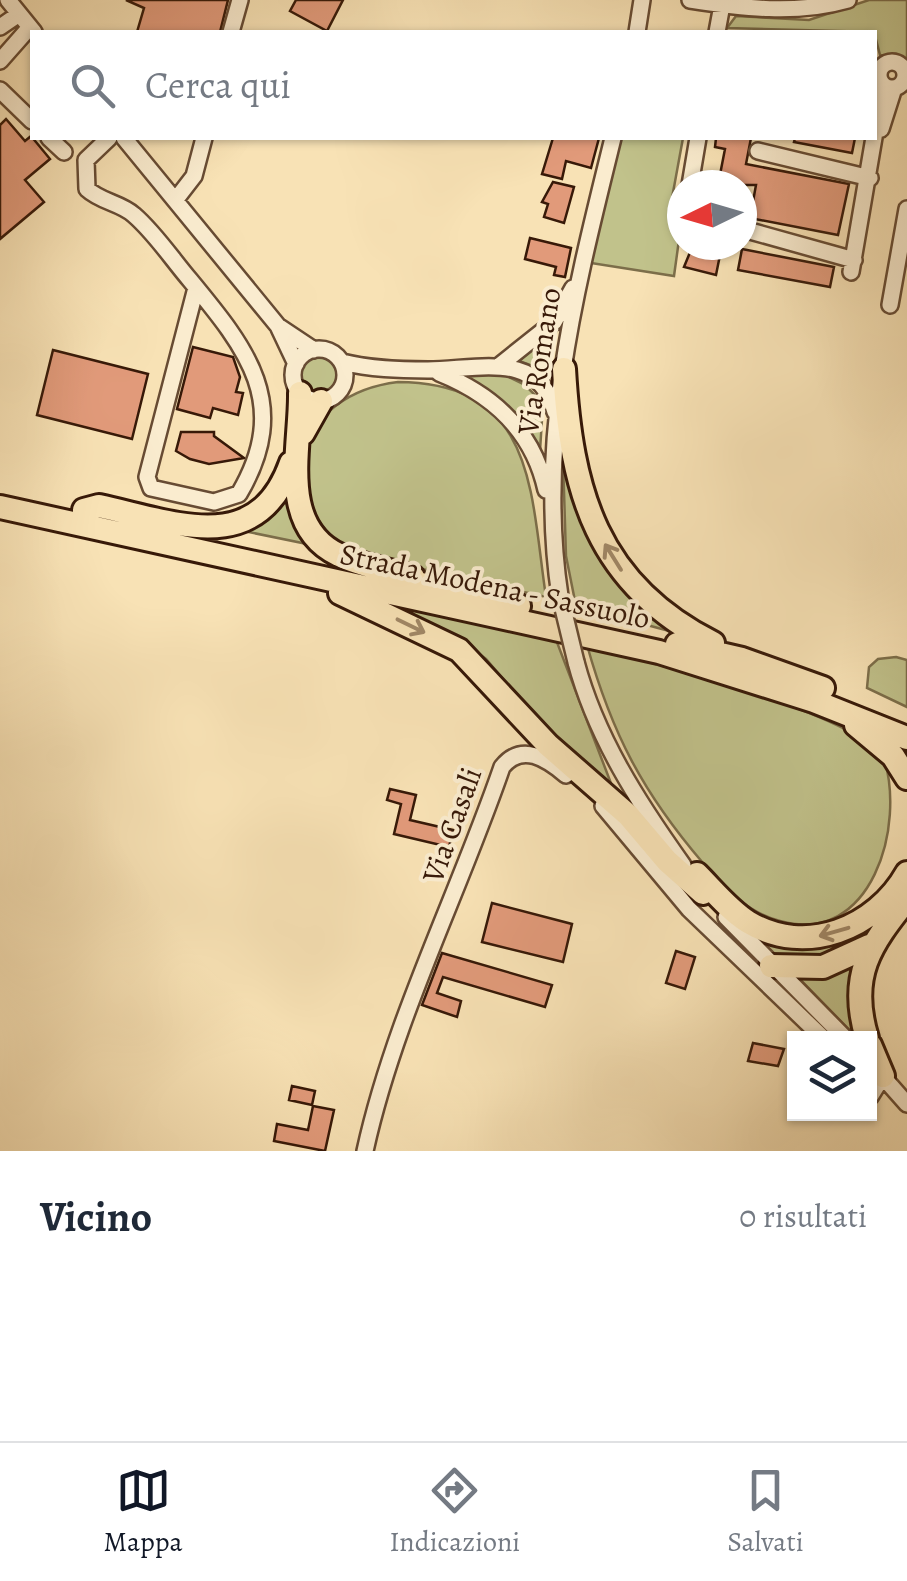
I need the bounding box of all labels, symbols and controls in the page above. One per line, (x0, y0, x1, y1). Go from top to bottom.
search box (30, 30, 877, 140)
icon: search (65, 58, 120, 113)
text: Cerca qui (145, 59, 291, 111)
north arrow (667, 170, 757, 260)
street label: Via Romano (508, 285, 570, 438)
street label: Strada Modena - Sassuolo (336, 534, 654, 638)
one-way arrow (602, 544, 623, 572)
one-way arrow (396, 617, 425, 636)
street label: Via Casali (412, 762, 491, 889)
one-way arrow (818, 923, 850, 942)
map controls (787, 1031, 877, 1121)
button: layers (787, 1031, 877, 1121)
text: Vicino (40, 1188, 152, 1245)
text: 0 risultati (739, 1194, 867, 1238)
tab: Mappa (103, 1463, 183, 1561)
tab: Indicazioni (390, 1463, 520, 1561)
tab: Salvati (727, 1463, 804, 1561)

